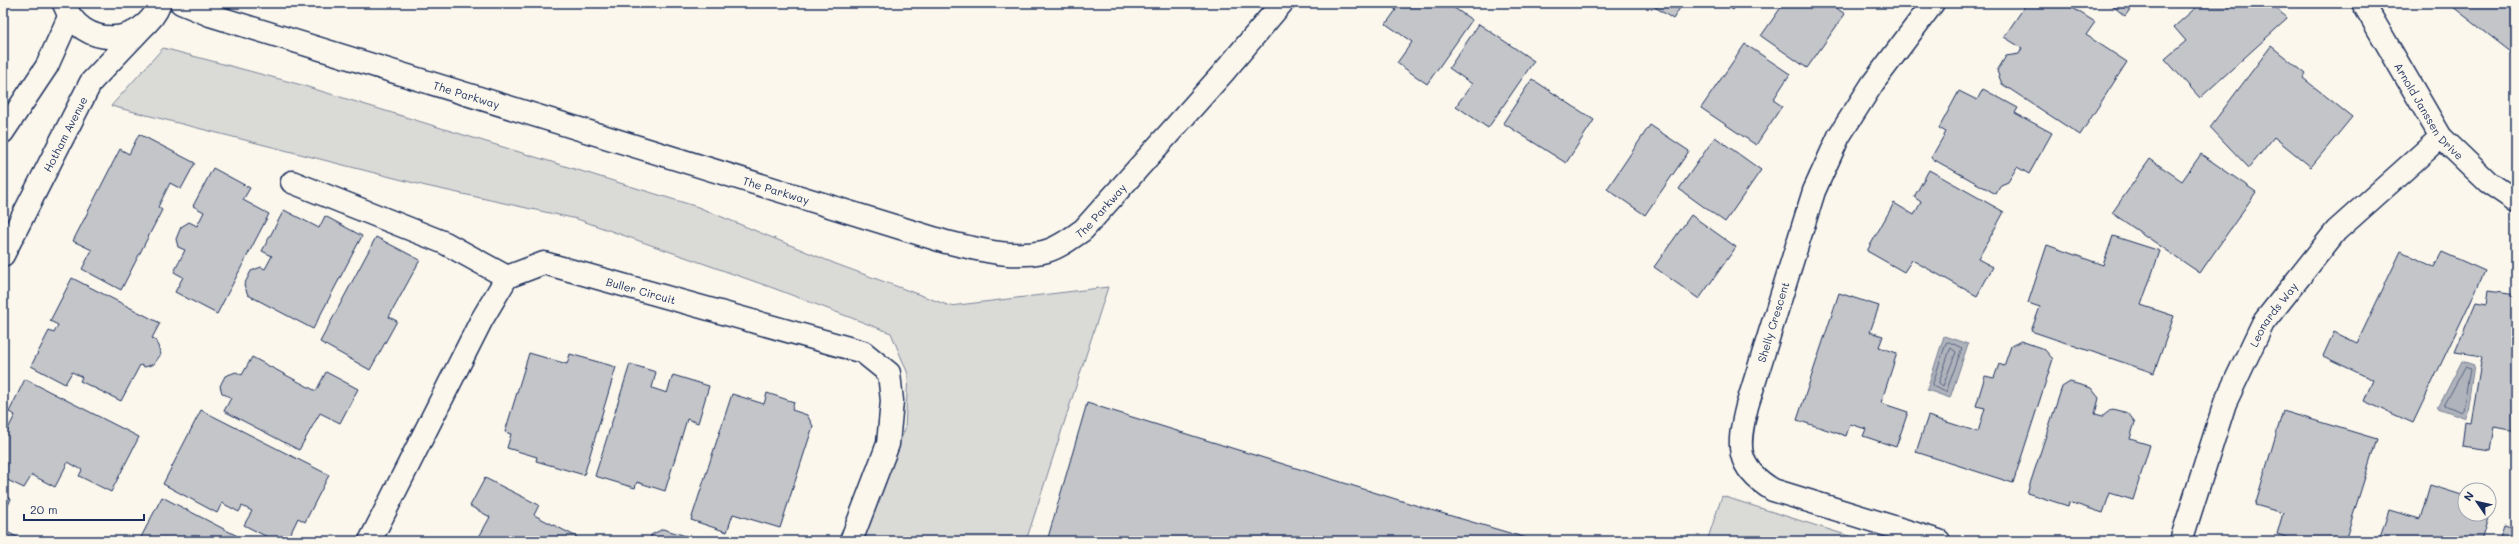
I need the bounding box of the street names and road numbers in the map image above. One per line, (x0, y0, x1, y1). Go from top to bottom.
street label: Arnold Janssen Drive (2392, 60, 2467, 163)
street label: The Parkway (432, 77, 502, 112)
street label: Hotham Avenue (39, 93, 90, 174)
street label: The Parkway (741, 172, 812, 207)
street label: The Parkway (1072, 180, 1129, 241)
street label: Buller Circuit (605, 273, 678, 307)
street label: Leonards Way (2245, 279, 2300, 349)
street label: Shelly Crescent (1754, 280, 1792, 364)

